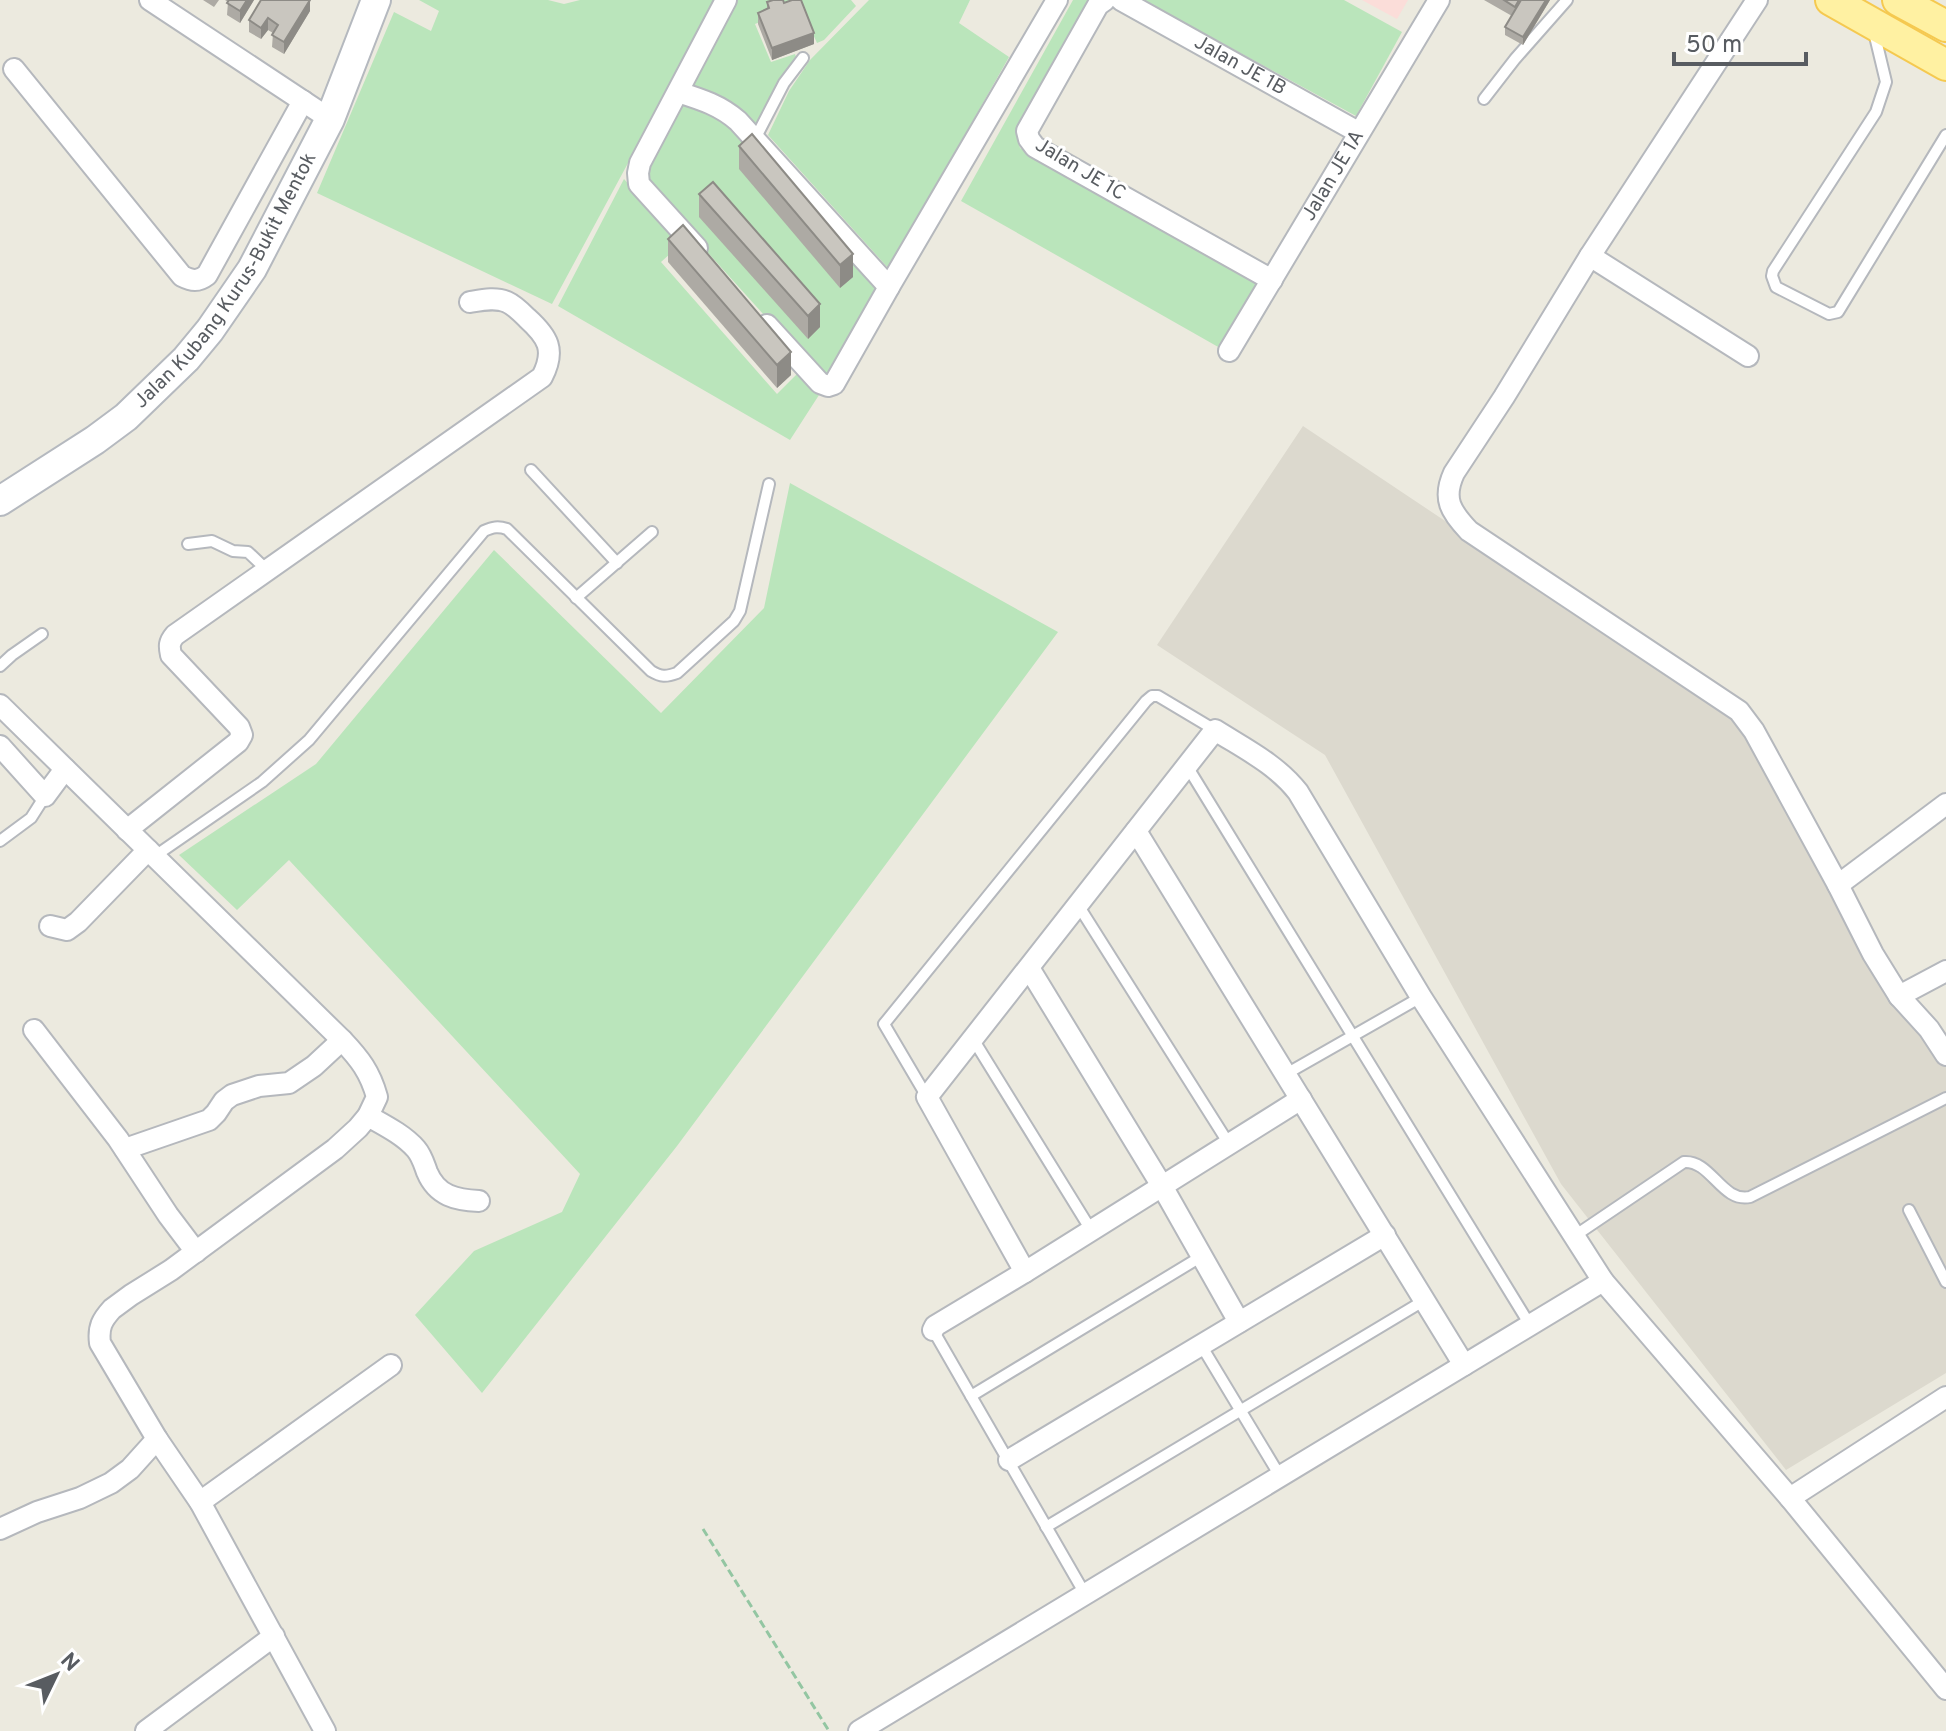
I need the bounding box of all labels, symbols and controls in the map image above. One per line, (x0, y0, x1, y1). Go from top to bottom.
scale bar (1674, 16, 1806, 66)
street label: Jalan JE 1B (1189, 30, 1291, 102)
text: 50 m (1686, 31, 1742, 61)
street label: Jalan JE 1A (1297, 126, 1371, 226)
street label: Jalan JE 1C (1030, 133, 1130, 207)
street label: Jalan Kubang Kurus-Bukit Mentok (129, 148, 323, 415)
north arrow (16, 1635, 96, 1715)
text: N (54, 1648, 84, 1678)

